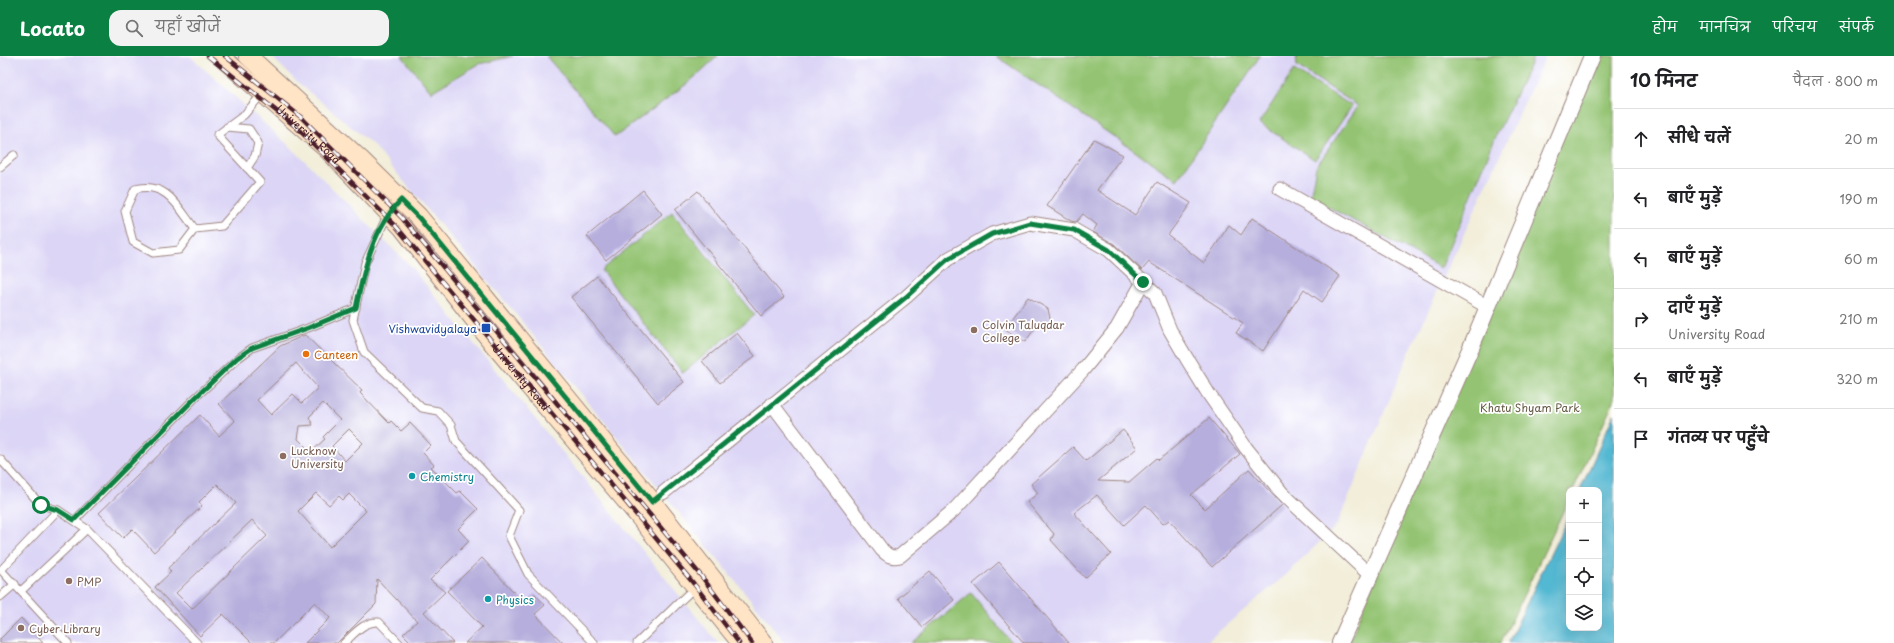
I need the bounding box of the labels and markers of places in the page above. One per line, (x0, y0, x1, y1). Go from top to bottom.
place label: Colvin Taluqdar College (982, 316, 1064, 346)
place label: Vishwavidyalaya (389, 320, 477, 337)
marker: Vishwavidyalaya (480, 322, 492, 334)
marker: Colvin Taluqdar College (969, 325, 979, 335)
place label: Canteen (314, 346, 358, 363)
marker: Canteen (301, 349, 311, 359)
place label: Lucknow University (291, 442, 344, 472)
marker: Lucknow University (278, 451, 288, 461)
place label: Chemistry (420, 468, 474, 485)
marker: Chemistry (407, 471, 417, 481)
place label: PMP (77, 573, 101, 590)
marker: PMP (64, 576, 74, 586)
place label: Physics (496, 591, 534, 608)
marker: Physics (483, 594, 493, 604)
place label: Cyber Library (29, 620, 101, 637)
marker: Cyber Library (16, 623, 26, 633)

